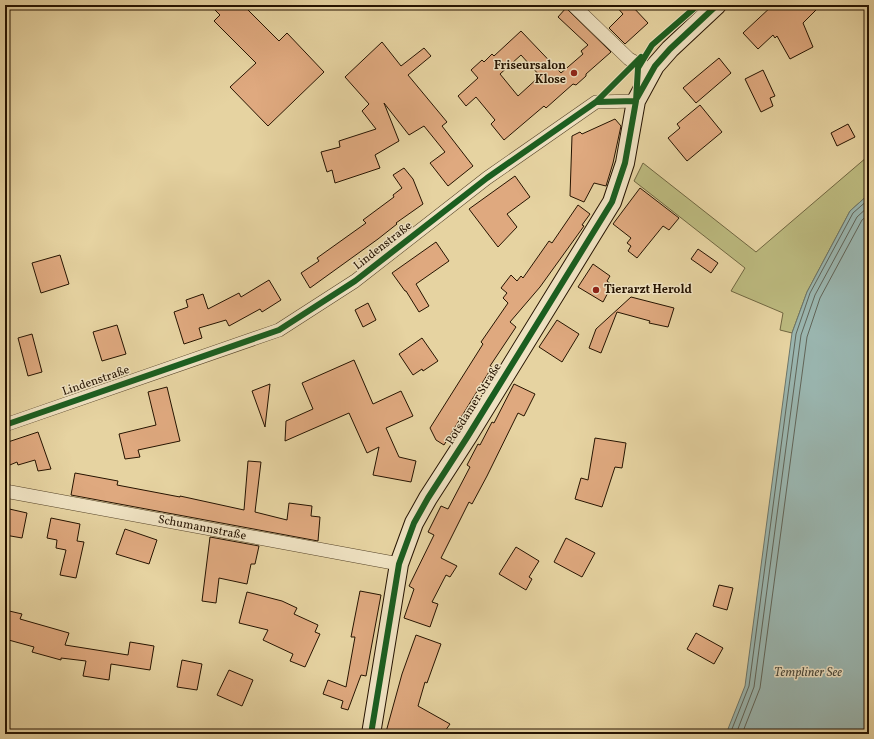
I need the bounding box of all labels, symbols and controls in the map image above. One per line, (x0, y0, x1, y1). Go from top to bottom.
place label: Friseursalon Klose (494, 58, 566, 88)
marker: Friseursalon Klose (569, 68, 579, 78)
street label: Lindenstraße (350, 218, 416, 274)
place label: Tierarzt Herold (604, 282, 692, 298)
marker: Tierarzt Herold (591, 285, 601, 295)
street label: Potsdamer Straße (442, 360, 506, 448)
street label: Lindenstraße (60, 362, 132, 400)
street label: Schumannstraße (156, 512, 248, 544)
water label: Templiner See (774, 664, 842, 682)

